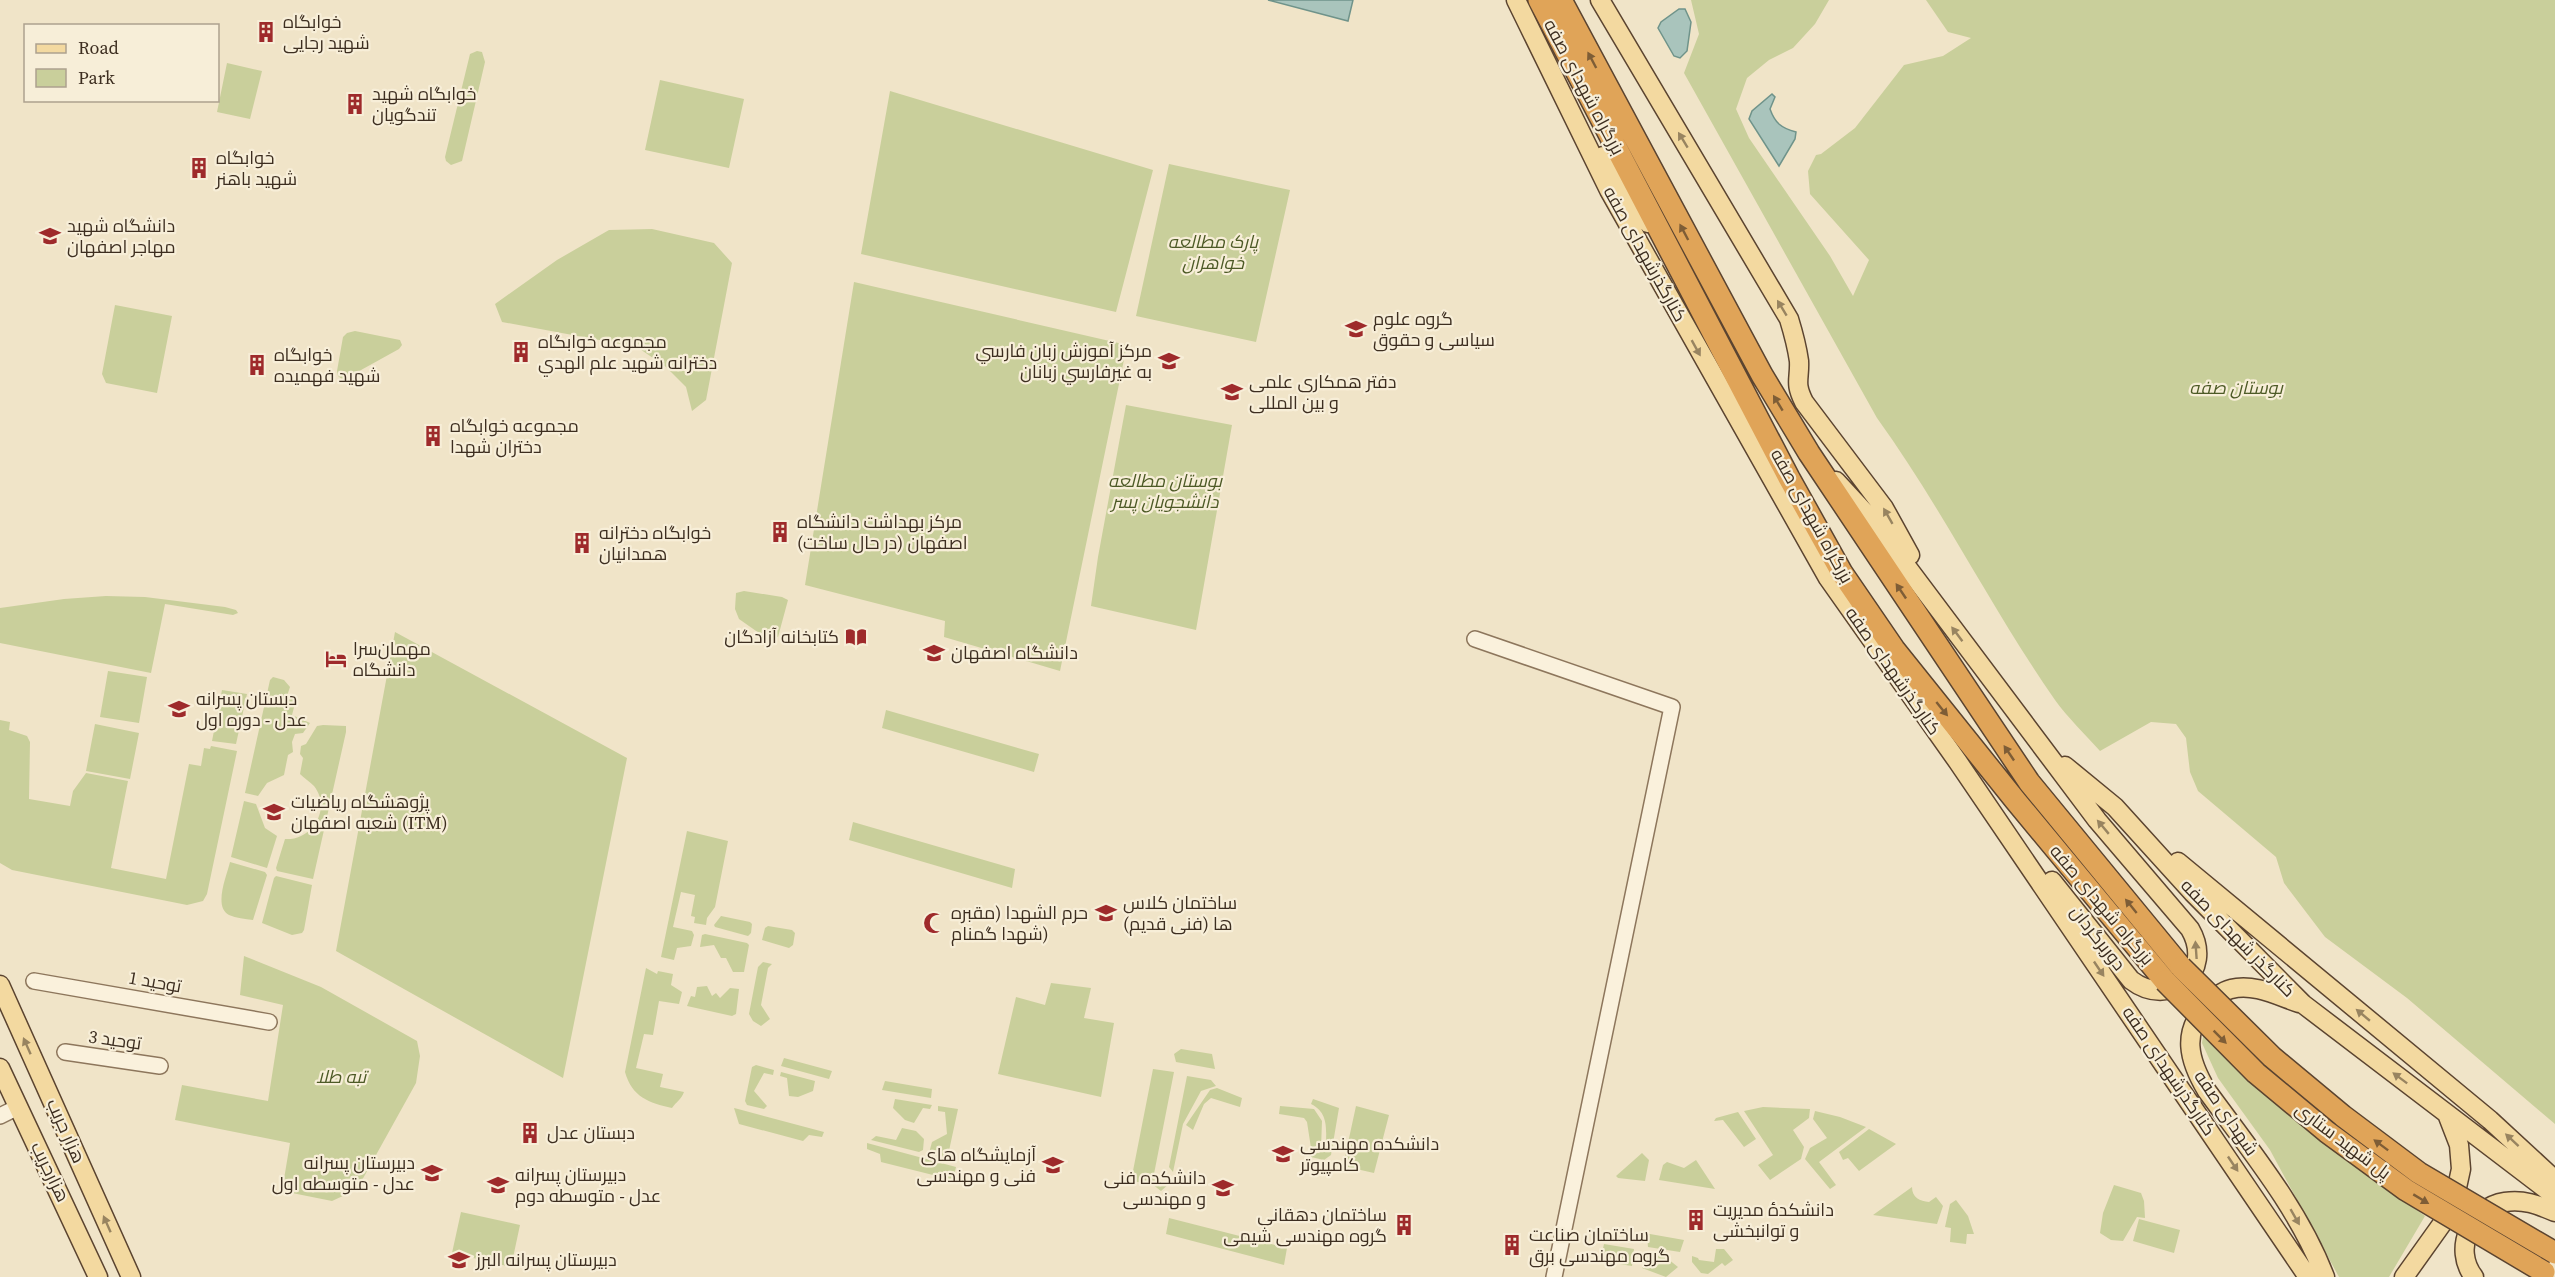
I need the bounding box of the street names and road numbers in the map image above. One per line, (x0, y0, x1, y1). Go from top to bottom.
street label: بزرگراه شهدای صفه (1538, 15, 1631, 159)
street label: کنارگذرشهدای صفه (1598, 182, 1693, 326)
street label: بزرگراه شهدای صفه (1765, 444, 1860, 588)
street label: کنارگذرشهدای صفه (1840, 602, 1947, 740)
street label: بزرگراه شهدای صفه (2045, 839, 2160, 970)
street label: کنارگذر شهدای صفه (2175, 873, 2301, 1002)
street label: دوربرگردان (2065, 900, 2132, 976)
street label: توحید 1 (127, 965, 184, 998)
street label: کنارگذرشهدای صفه (2117, 1001, 2222, 1140)
street label: توحید 3 (87, 1023, 143, 1056)
street label: شهدای صفه (2189, 1065, 2264, 1160)
street label: هزار جریب (41, 1094, 92, 1167)
street label: پل شهید ستاری (2290, 1096, 2396, 1185)
street label: هزارجریب (25, 1137, 76, 1206)

